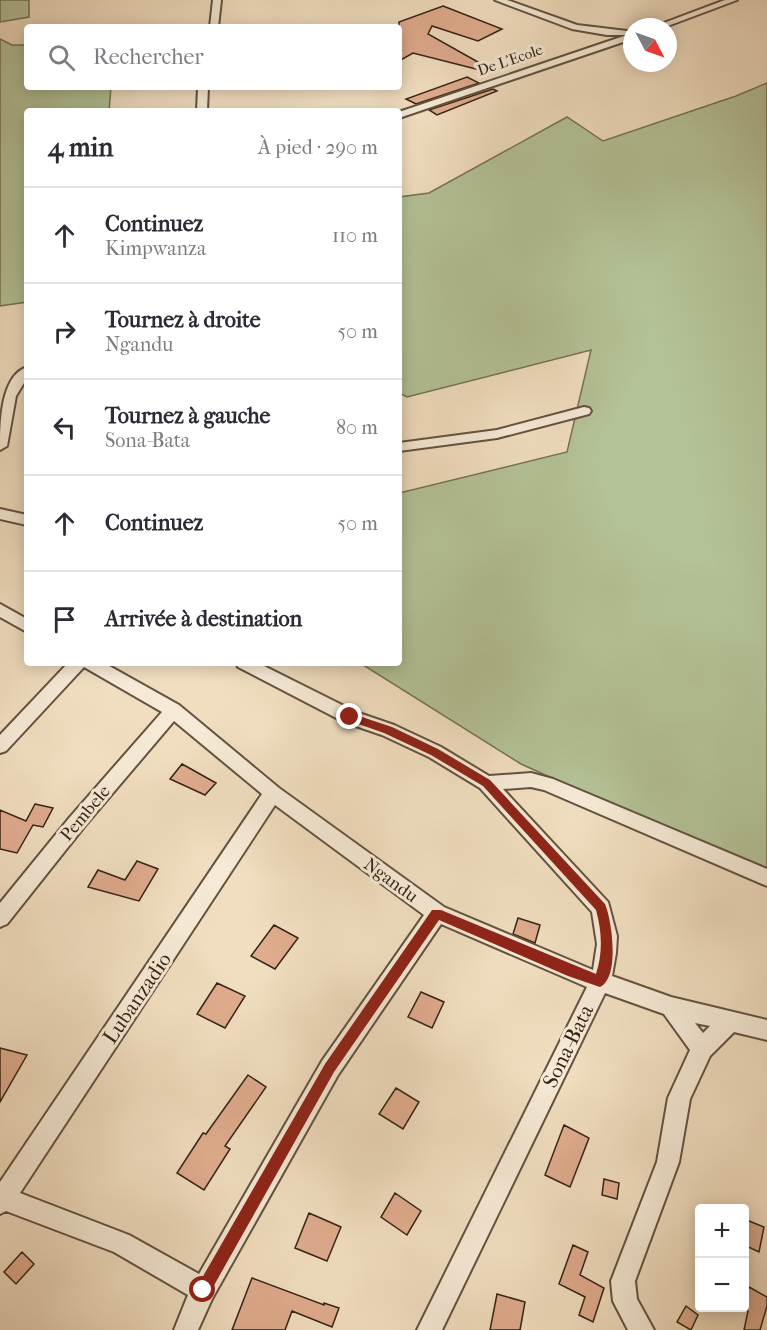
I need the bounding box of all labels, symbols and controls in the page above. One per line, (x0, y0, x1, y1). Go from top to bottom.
north arrow (623, 18, 677, 72)
search box (24, 24, 402, 90)
street label: De L'Ecole (475, 40, 546, 80)
icon: search (45, 41, 78, 74)
text: Rechercher (93, 44, 204, 70)
text: 4 min (48, 132, 113, 163)
text: À pied · 290 m (258, 136, 378, 159)
text: Continuez (105, 211, 203, 237)
icon: ahead (48, 219, 81, 252)
text: 110 m (332, 224, 378, 247)
text: Kimpwanza (105, 237, 206, 260)
text: Tournez à droite (105, 307, 261, 333)
icon: right (48, 315, 81, 348)
text: 50 m (337, 320, 378, 343)
text: Ngandu (105, 333, 173, 356)
text: Tournez à gauche (105, 403, 270, 429)
icon: left (48, 411, 81, 444)
text: 80 m (336, 416, 378, 439)
text: Sona-Bata (105, 429, 190, 452)
icon: ahead (48, 507, 81, 540)
text: Continuez (105, 510, 203, 536)
text: 50 m (337, 512, 378, 535)
icon: arrive (48, 603, 81, 636)
text: Arrivée à destination (105, 606, 302, 632)
route end (336, 703, 362, 729)
street label: Pembele (56, 781, 115, 845)
street label: Ngandu (360, 854, 422, 907)
street label: Lubanzadio (98, 948, 176, 1048)
street label: Sona-Bata (538, 1000, 598, 1091)
map controls (695, 1204, 749, 1312)
button: + (695, 1204, 749, 1258)
button: − (695, 1258, 749, 1312)
route start (189, 1276, 215, 1302)

